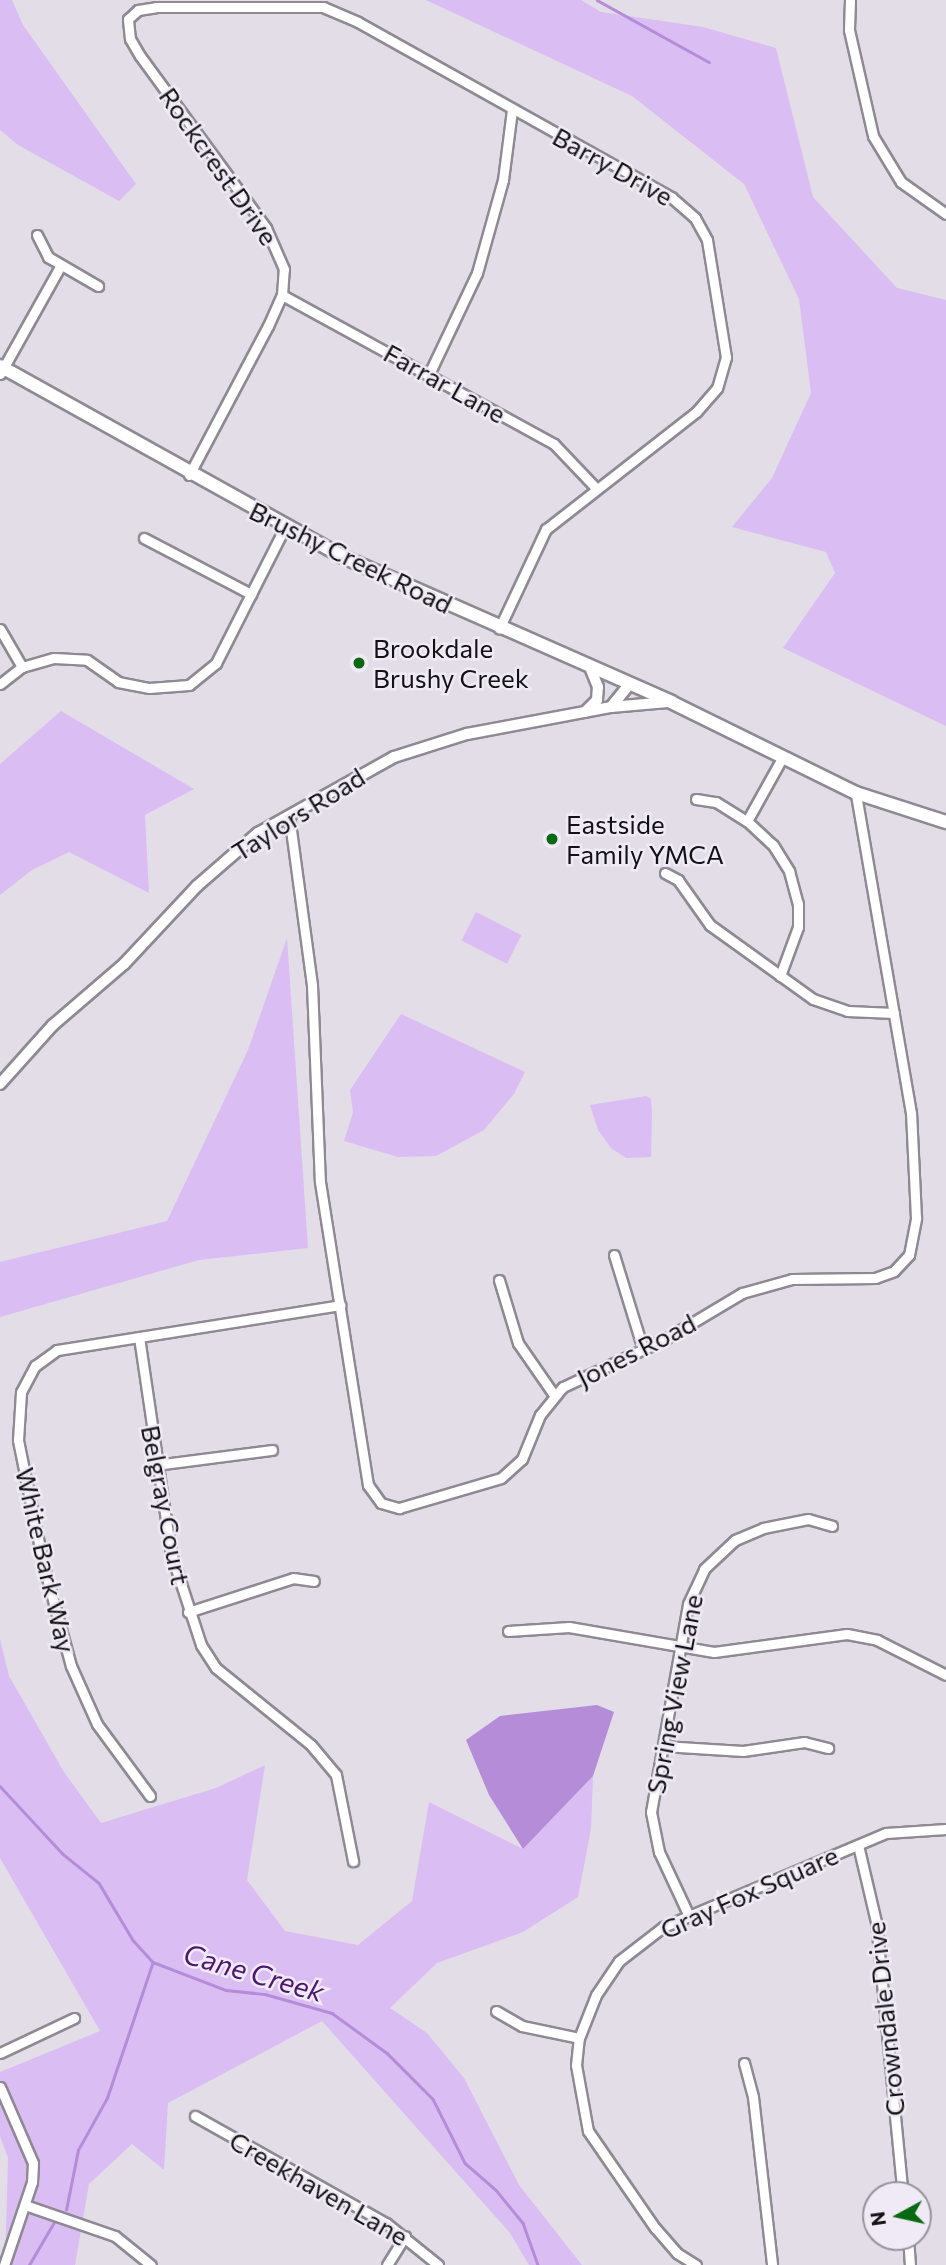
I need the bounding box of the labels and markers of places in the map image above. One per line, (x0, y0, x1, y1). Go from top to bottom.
place label: Brookdale Brushy Creek (373, 632, 529, 694)
marker: Brookdale Brushy Creek (351, 655, 367, 671)
place label: Eastside Family YMCA (566, 808, 724, 870)
marker: Eastside Family YMCA (544, 831, 560, 847)

